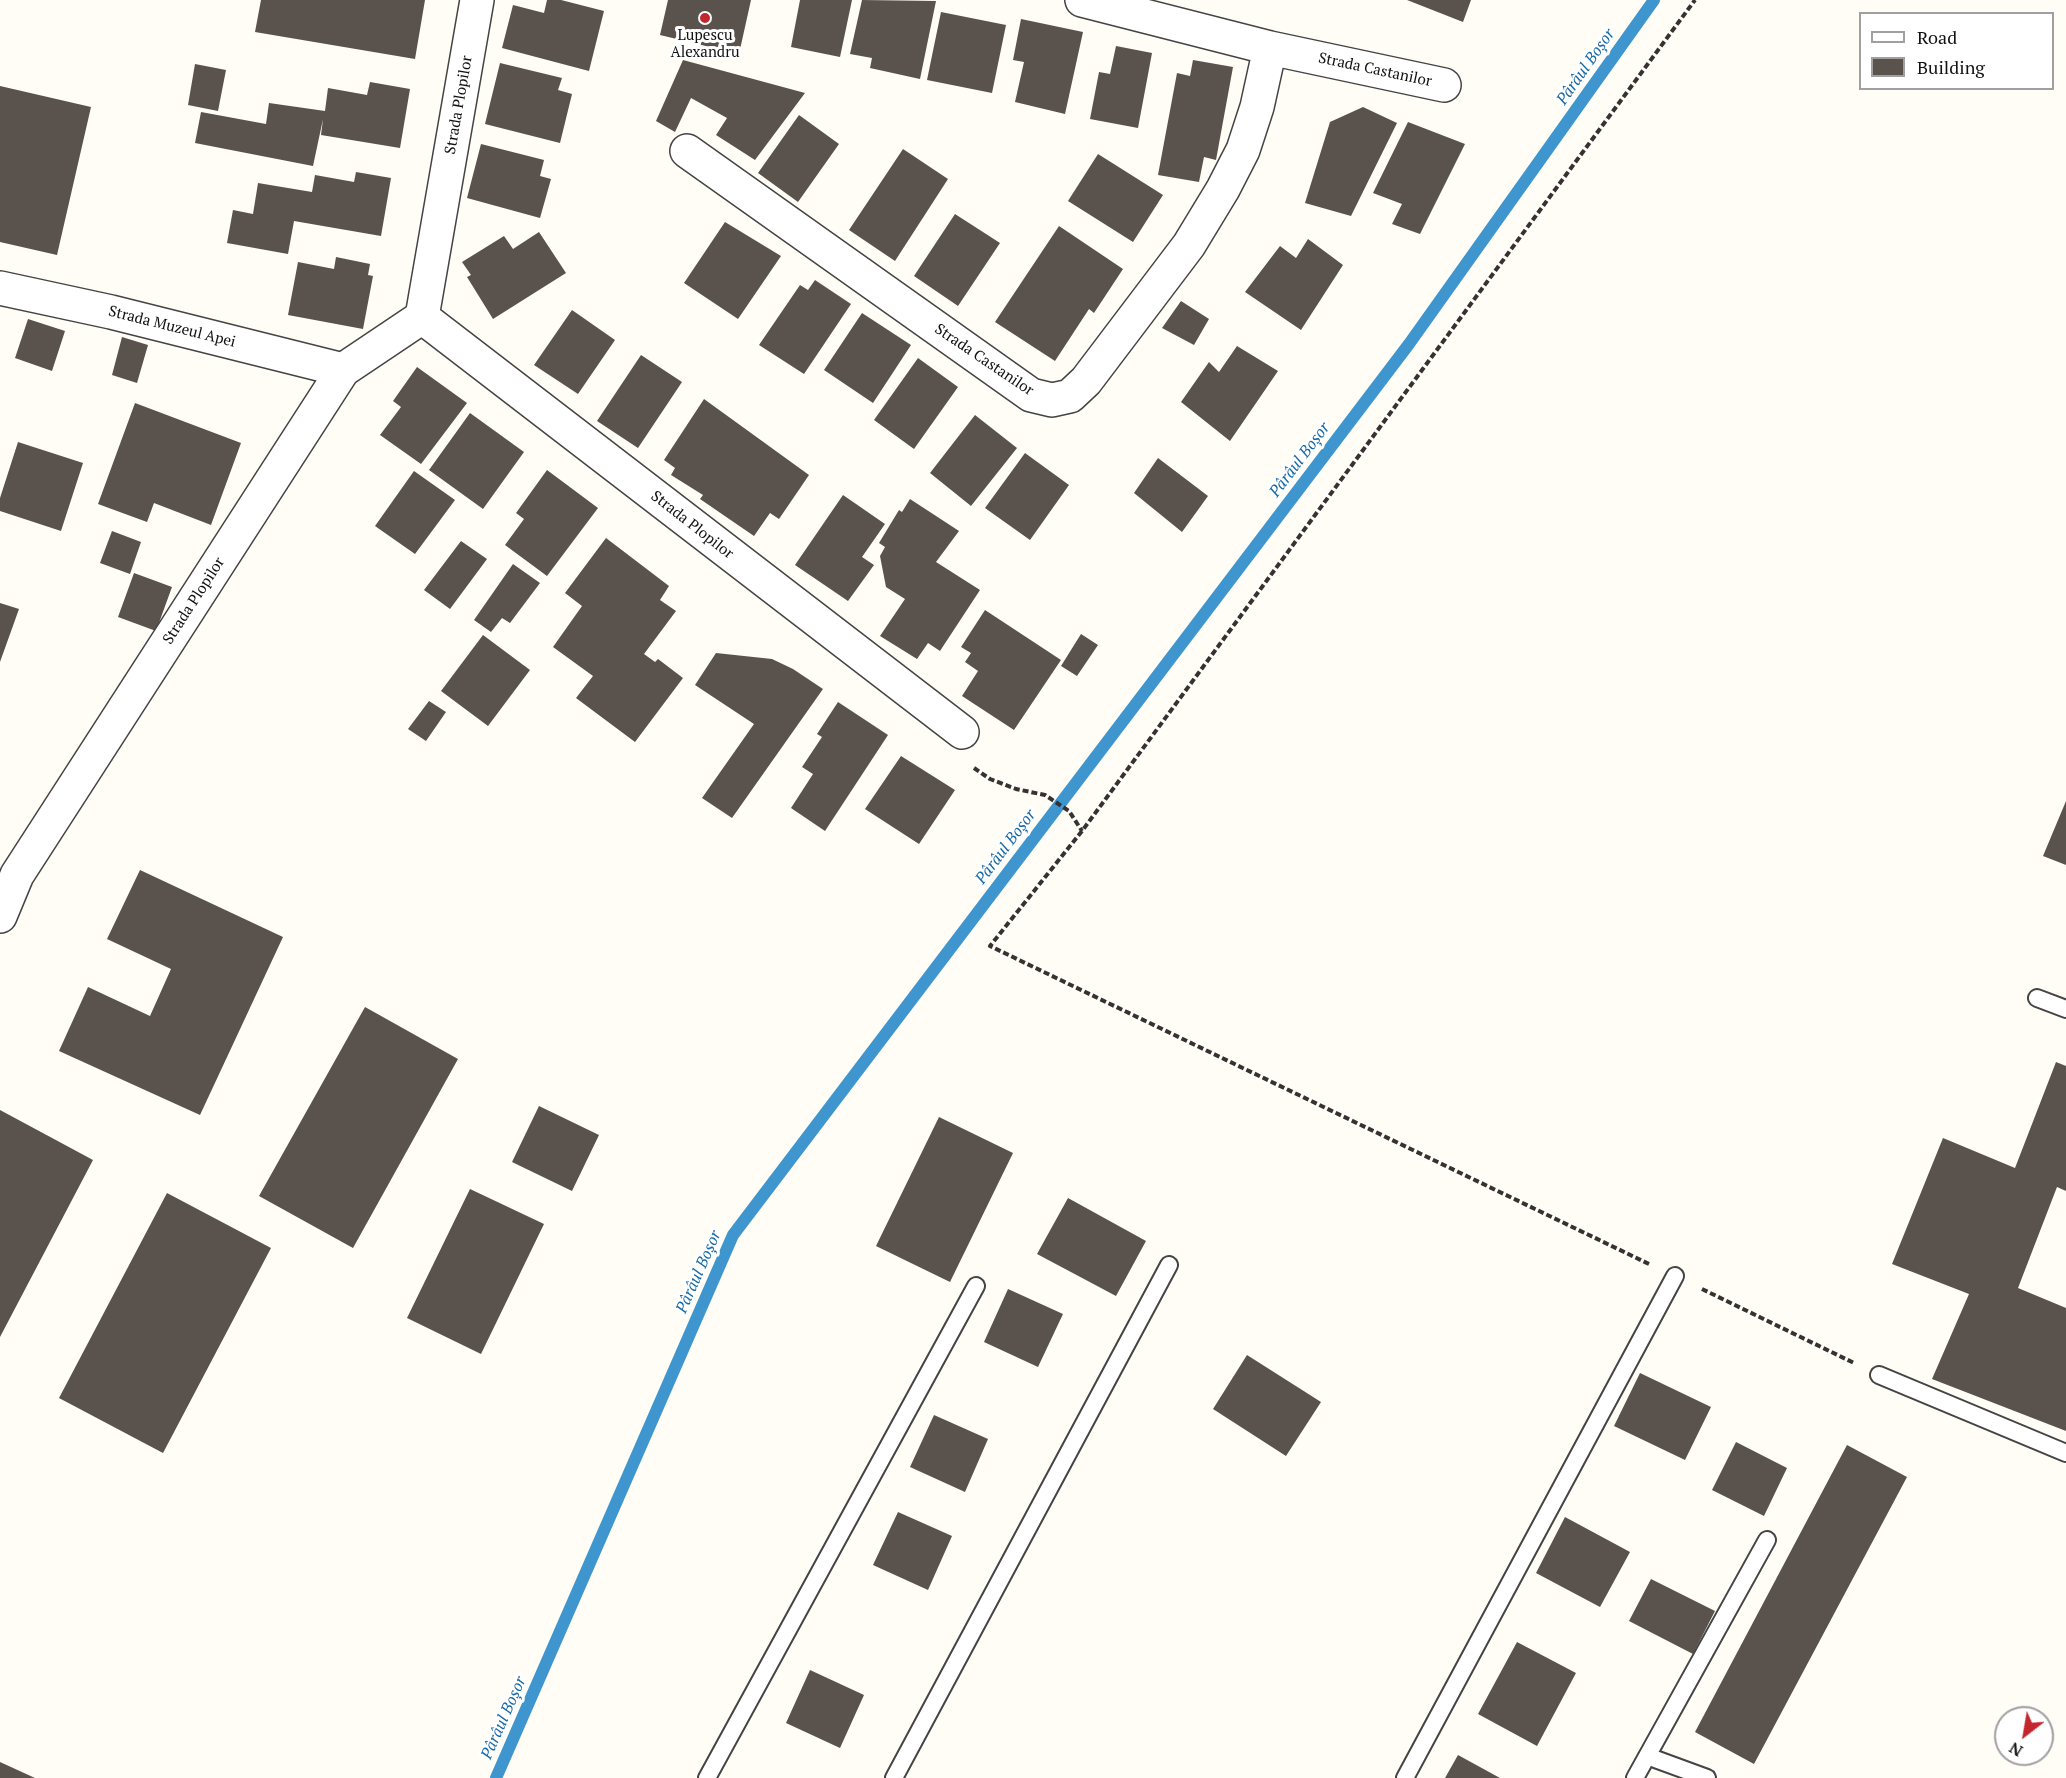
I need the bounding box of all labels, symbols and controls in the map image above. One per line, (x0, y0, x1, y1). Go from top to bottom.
marker: Lupescu Alexandru (698, 11, 712, 25)
legend (1859, 12, 2054, 90)
water label: Pârâul Boșor (1553, 25, 1619, 109)
text: Road (1917, 25, 1957, 49)
place label: Lupescu Alexandru (671, 27, 739, 62)
street label: Strada Castanilor (1317, 49, 1433, 91)
street label: Strada Plopilor (441, 54, 477, 156)
text: Building (1917, 55, 1985, 79)
street label: Strada Muzeul Apei (107, 303, 237, 351)
street label: Strada Castanilor (931, 320, 1037, 400)
water label: Pârâul Boșor (1266, 419, 1334, 501)
street label: Strada Plopilor (647, 487, 737, 563)
street label: Strada Plopilor (159, 554, 229, 648)
water label: Pârâul Boșor (972, 806, 1040, 888)
water label: Pârâul Boșor (672, 1228, 726, 1316)
water label: Pârâul Boșor (477, 1674, 531, 1762)
north arrow (1994, 1706, 2054, 1766)
text: N (2005, 1737, 2027, 1762)

